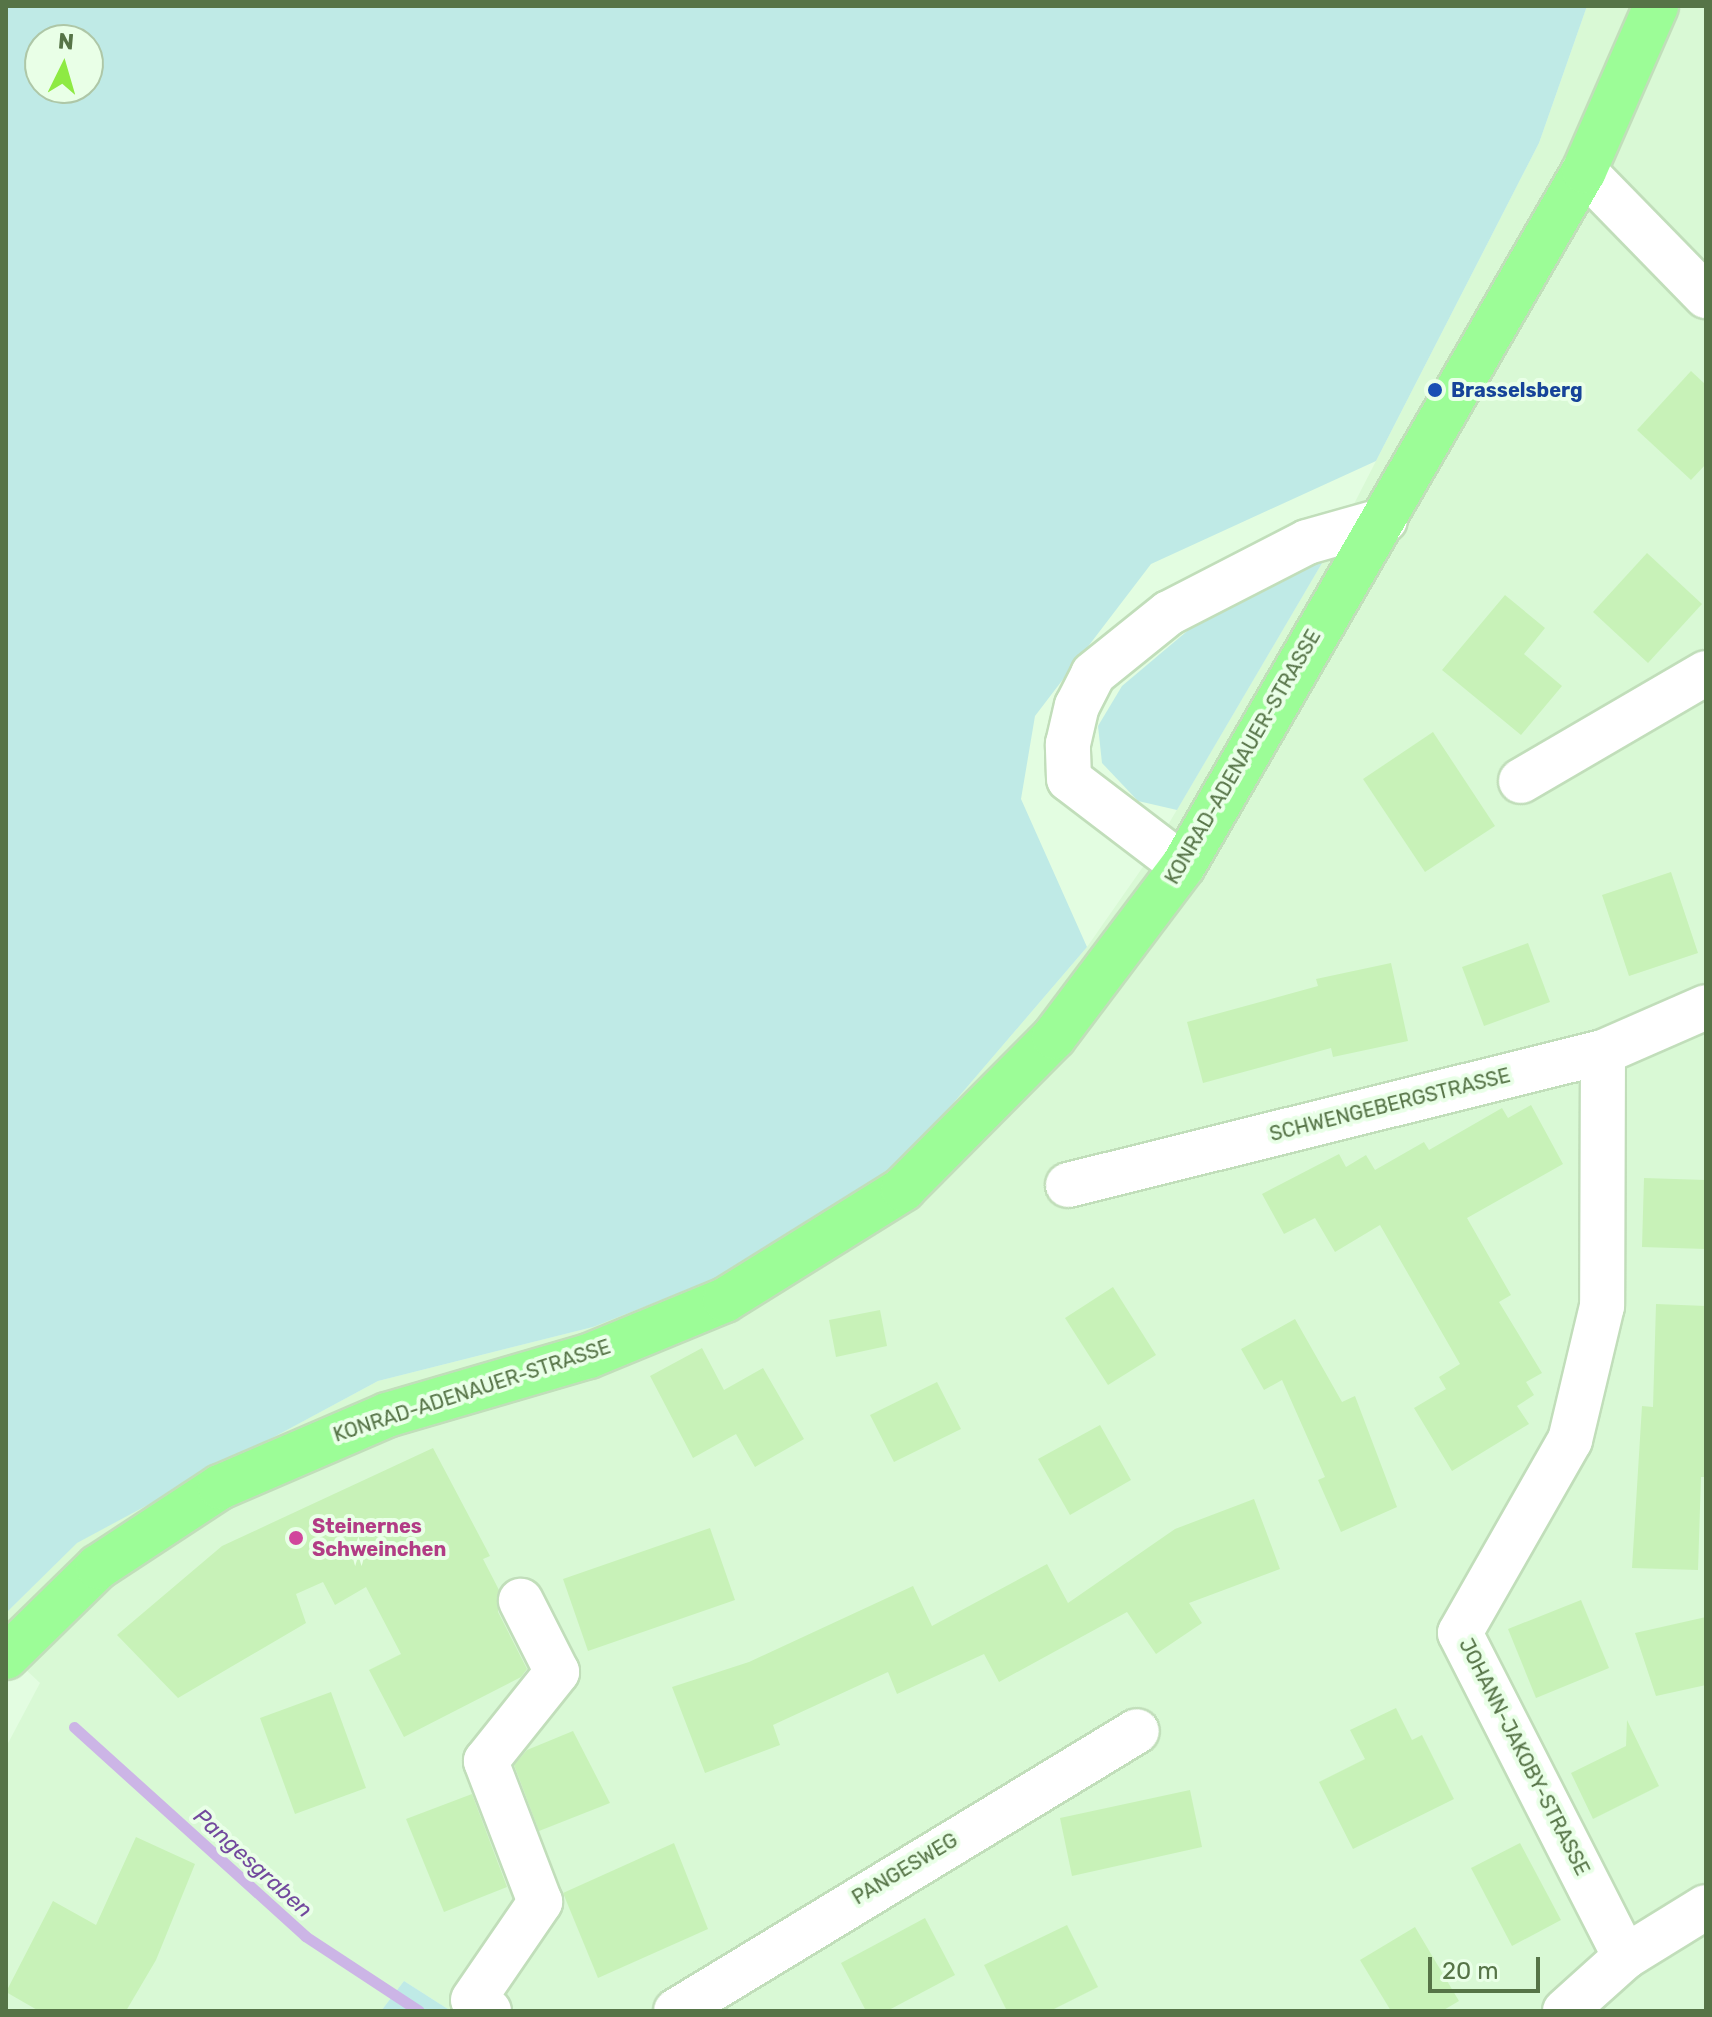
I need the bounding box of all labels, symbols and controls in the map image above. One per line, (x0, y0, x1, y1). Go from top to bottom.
north arrow (24, 24, 104, 104)
text: N (57, 27, 75, 56)
place label: Brasselsberg (1451, 378, 1583, 402)
marker: Brasselsberg (1426, 381, 1444, 399)
street label: KONRAD-ADENAUER-STRASSE (1160, 625, 1326, 889)
street label: SCHWENGEBERGSTRASSE (1267, 1063, 1513, 1147)
street label: KONRAD-ADENAUER-STRASSE (330, 1335, 614, 1447)
place label: Steinernes Schweinchen (312, 1514, 446, 1561)
marker: Steinernes Schweinchen (287, 1529, 305, 1547)
street label: JOHANN-JAKOBY-STRASSE (1454, 1635, 1594, 1879)
water label: Pangesgraben (188, 1803, 318, 1923)
street label: PANGESWEG (848, 1828, 962, 1910)
scale bar (1432, 1941, 1544, 1991)
text: 20 m (1442, 1957, 1499, 1985)

